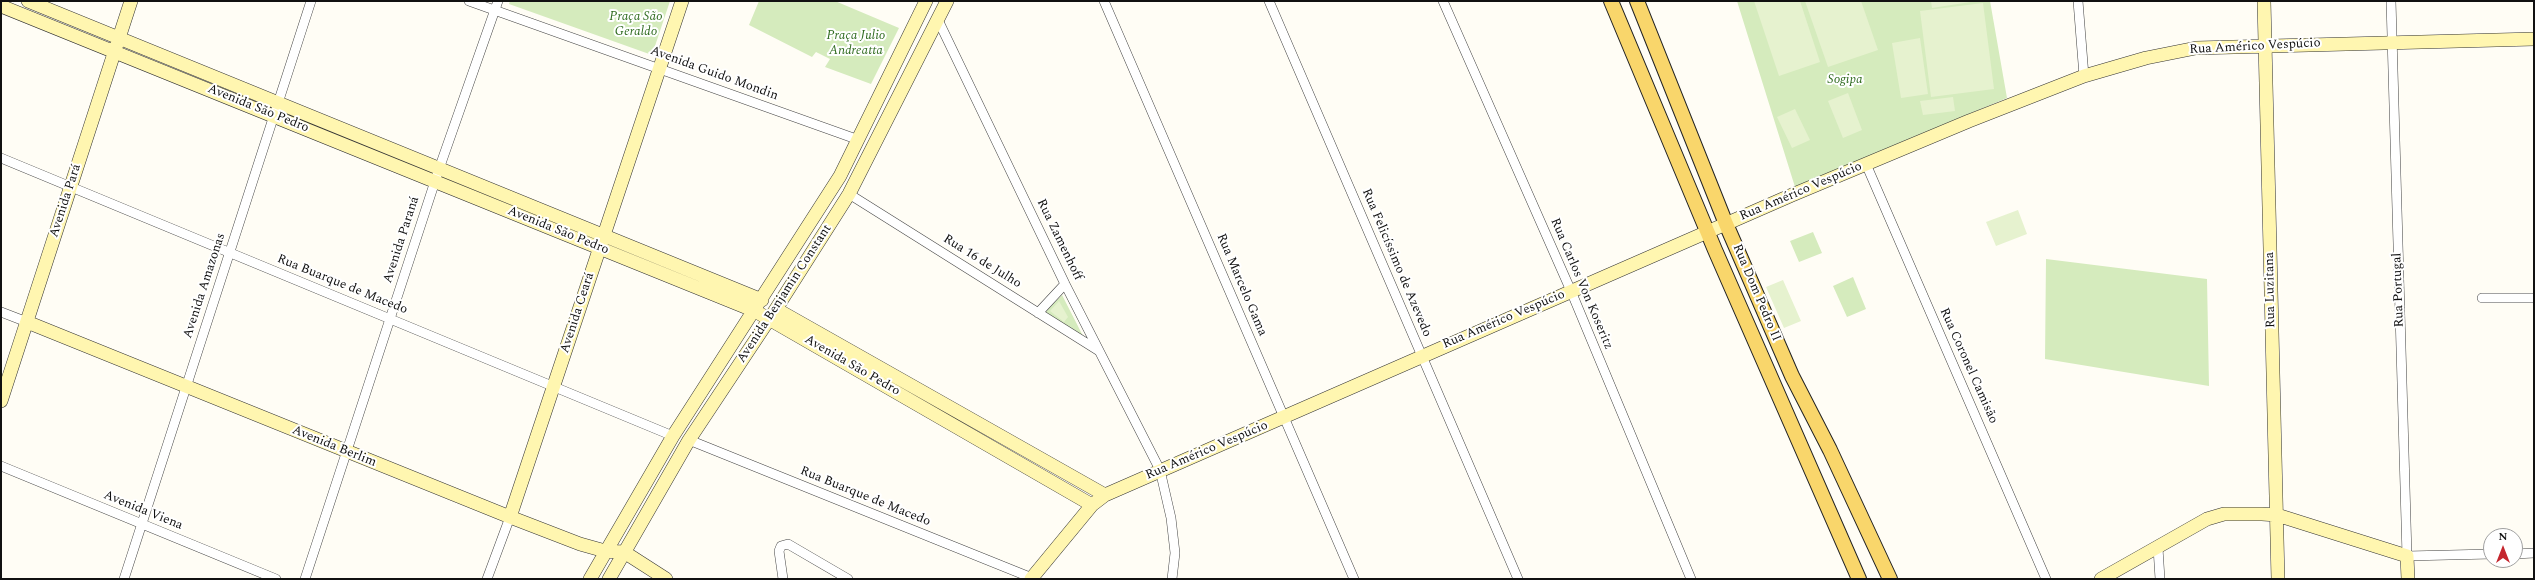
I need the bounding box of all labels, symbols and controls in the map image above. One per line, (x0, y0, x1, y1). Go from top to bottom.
park label: Praça São Geraldo (609, 9, 663, 40)
park label: Praça Julio Andreatta (827, 28, 885, 59)
street label: Rua Américo Vespúcio (2189, 36, 2321, 58)
street label: Avenida Guido Mondin (648, 44, 780, 104)
park label: Sogipa (1827, 72, 1863, 88)
street label: Avenida São Pedro (205, 82, 311, 136)
street label: Rua Américo Vespúcio (1738, 159, 1864, 225)
street label: Avenida Pará (47, 162, 85, 240)
street label: Rua Felicíssimo de Azevedo (1358, 186, 1434, 340)
street label: Avenida Paraná (381, 195, 423, 285)
street label: Rua Zamenhoff (1033, 197, 1085, 283)
street label: Avenida São Pedro (505, 204, 611, 258)
street label: Rua Carlos Von Koseritz (1546, 216, 1616, 352)
street label: Avenida Benjamin Constant (734, 222, 836, 366)
street label: Avenida Amazonas (181, 231, 229, 341)
street label: Rua Marcelo Gama (1212, 231, 1270, 339)
street label: Rua 16 de Julho (940, 232, 1024, 292)
street label: Rua Dom Pedro II (1728, 242, 1784, 344)
street label: Rua Buarque de Macedo (274, 252, 410, 318)
street label: Rua Luzitana (2263, 252, 2279, 328)
street label: Rua Portugal (2390, 252, 2408, 328)
street label: Avenida Ceará (558, 271, 598, 355)
street label: Rua Américo Vespúcio (1441, 287, 1567, 353)
street label: Rua Coronel Camisão (1935, 306, 2001, 426)
street label: Avenida São Pedro (801, 332, 903, 400)
street label: Rua Américo Vespúcio (1144, 418, 1270, 484)
street label: Avenida Berlim (290, 423, 378, 471)
street label: Rua Buarque de Macedo (797, 464, 933, 530)
street label: Avenida Viena (101, 488, 185, 534)
north arrow (2483, 528, 2523, 568)
text: N (2499, 528, 2507, 545)

